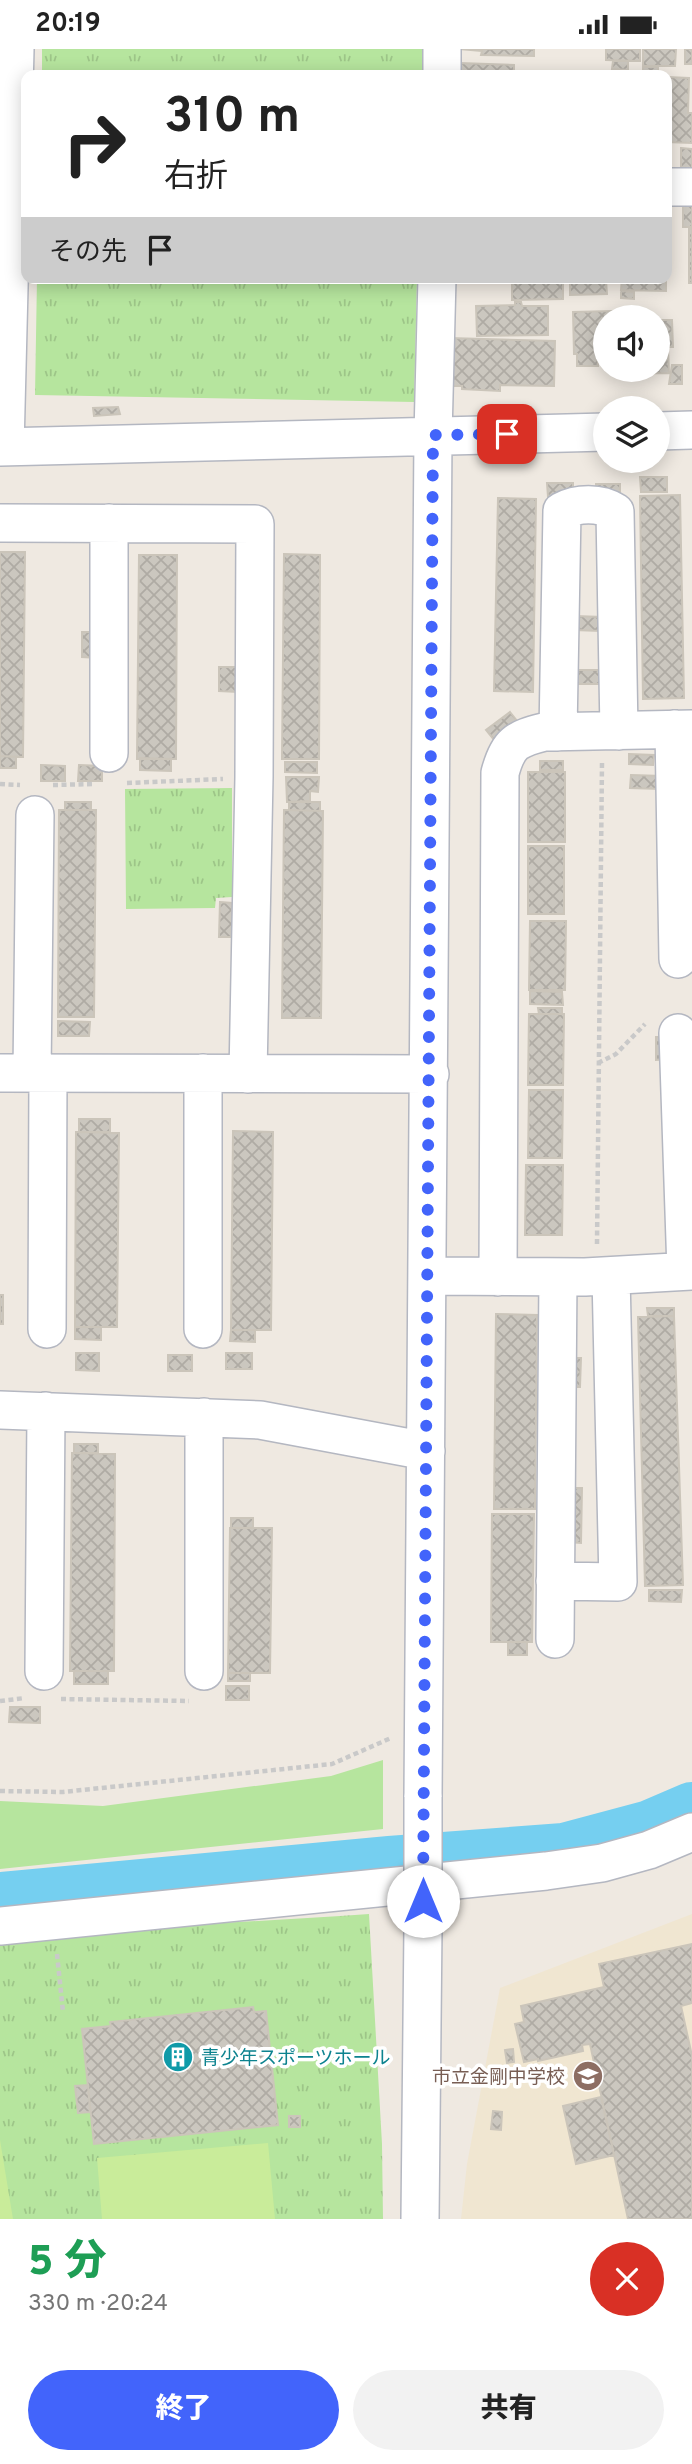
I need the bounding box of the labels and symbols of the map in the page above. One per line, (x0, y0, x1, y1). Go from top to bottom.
pin (477, 404, 537, 464)
position arrow (386, 1864, 460, 1938)
building icon: 青少年スポーツホール (161, 2040, 195, 2074)
place label: 青少年スポーツホール (201, 2047, 391, 2071)
school or university icon: 市立金剛中学校 (571, 2059, 605, 2093)
place label: 市立金剛中学校 (432, 2066, 565, 2090)

